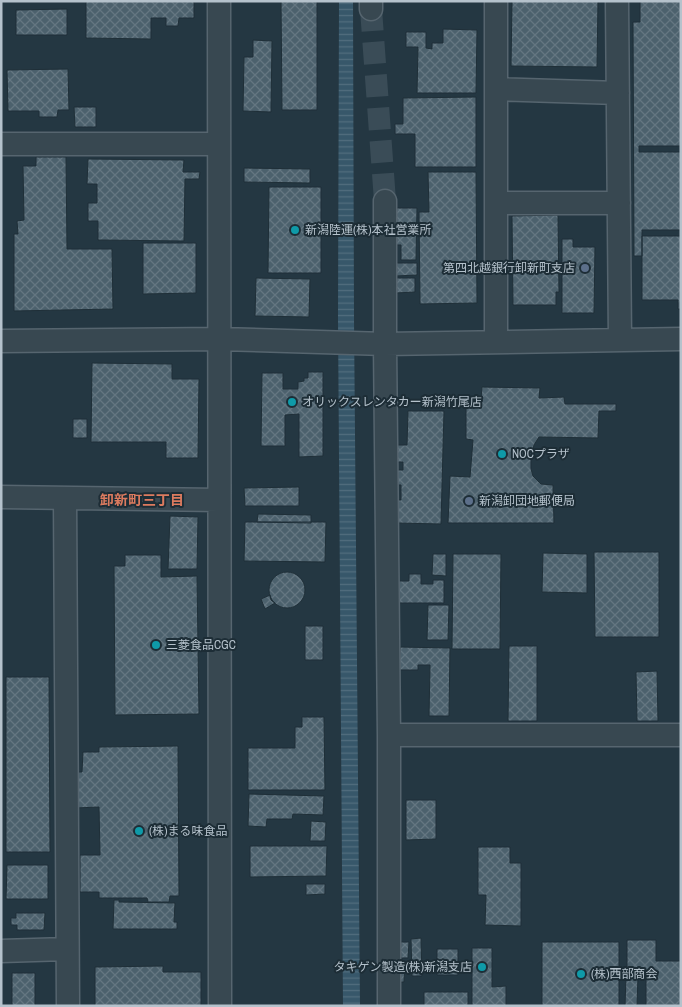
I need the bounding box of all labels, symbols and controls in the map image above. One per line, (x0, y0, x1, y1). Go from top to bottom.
place label: 新潟陸運(株)本社営業所 (305, 222, 432, 238)
marker: 新潟陸運(株)本社営業所 (289, 224, 301, 236)
place label: 第四北越銀行卸新町支店 (443, 260, 575, 276)
marker: 第四北越銀行卸新町支店 (579, 262, 591, 274)
place label: オリックスレンタカー新潟竹尾店 (302, 394, 482, 410)
marker: オリックスレンタカー新潟竹尾店 (286, 396, 298, 408)
place label: NOCプラザ (512, 446, 570, 462)
marker: NOCプラザ (496, 448, 508, 460)
district label: 卸新町三丁目 (100, 491, 184, 509)
place label: 新潟卸団地郵便局 (479, 493, 575, 509)
marker: 新潟卸団地郵便局 (463, 495, 475, 507)
place label: 三菱食品CGC (166, 637, 236, 653)
marker: 三菱食品CGC (150, 639, 162, 651)
place label: (株)まる味食品 (149, 823, 228, 839)
marker: (株)まる味食品 (133, 825, 145, 837)
place label: タキゲン製造(株)新潟支店 (333, 959, 472, 975)
marker: タキゲン製造(株)新潟支店 (476, 961, 488, 973)
place label: (株)西部商会 (591, 966, 658, 982)
marker: (株)西部商会 (575, 968, 587, 980)

